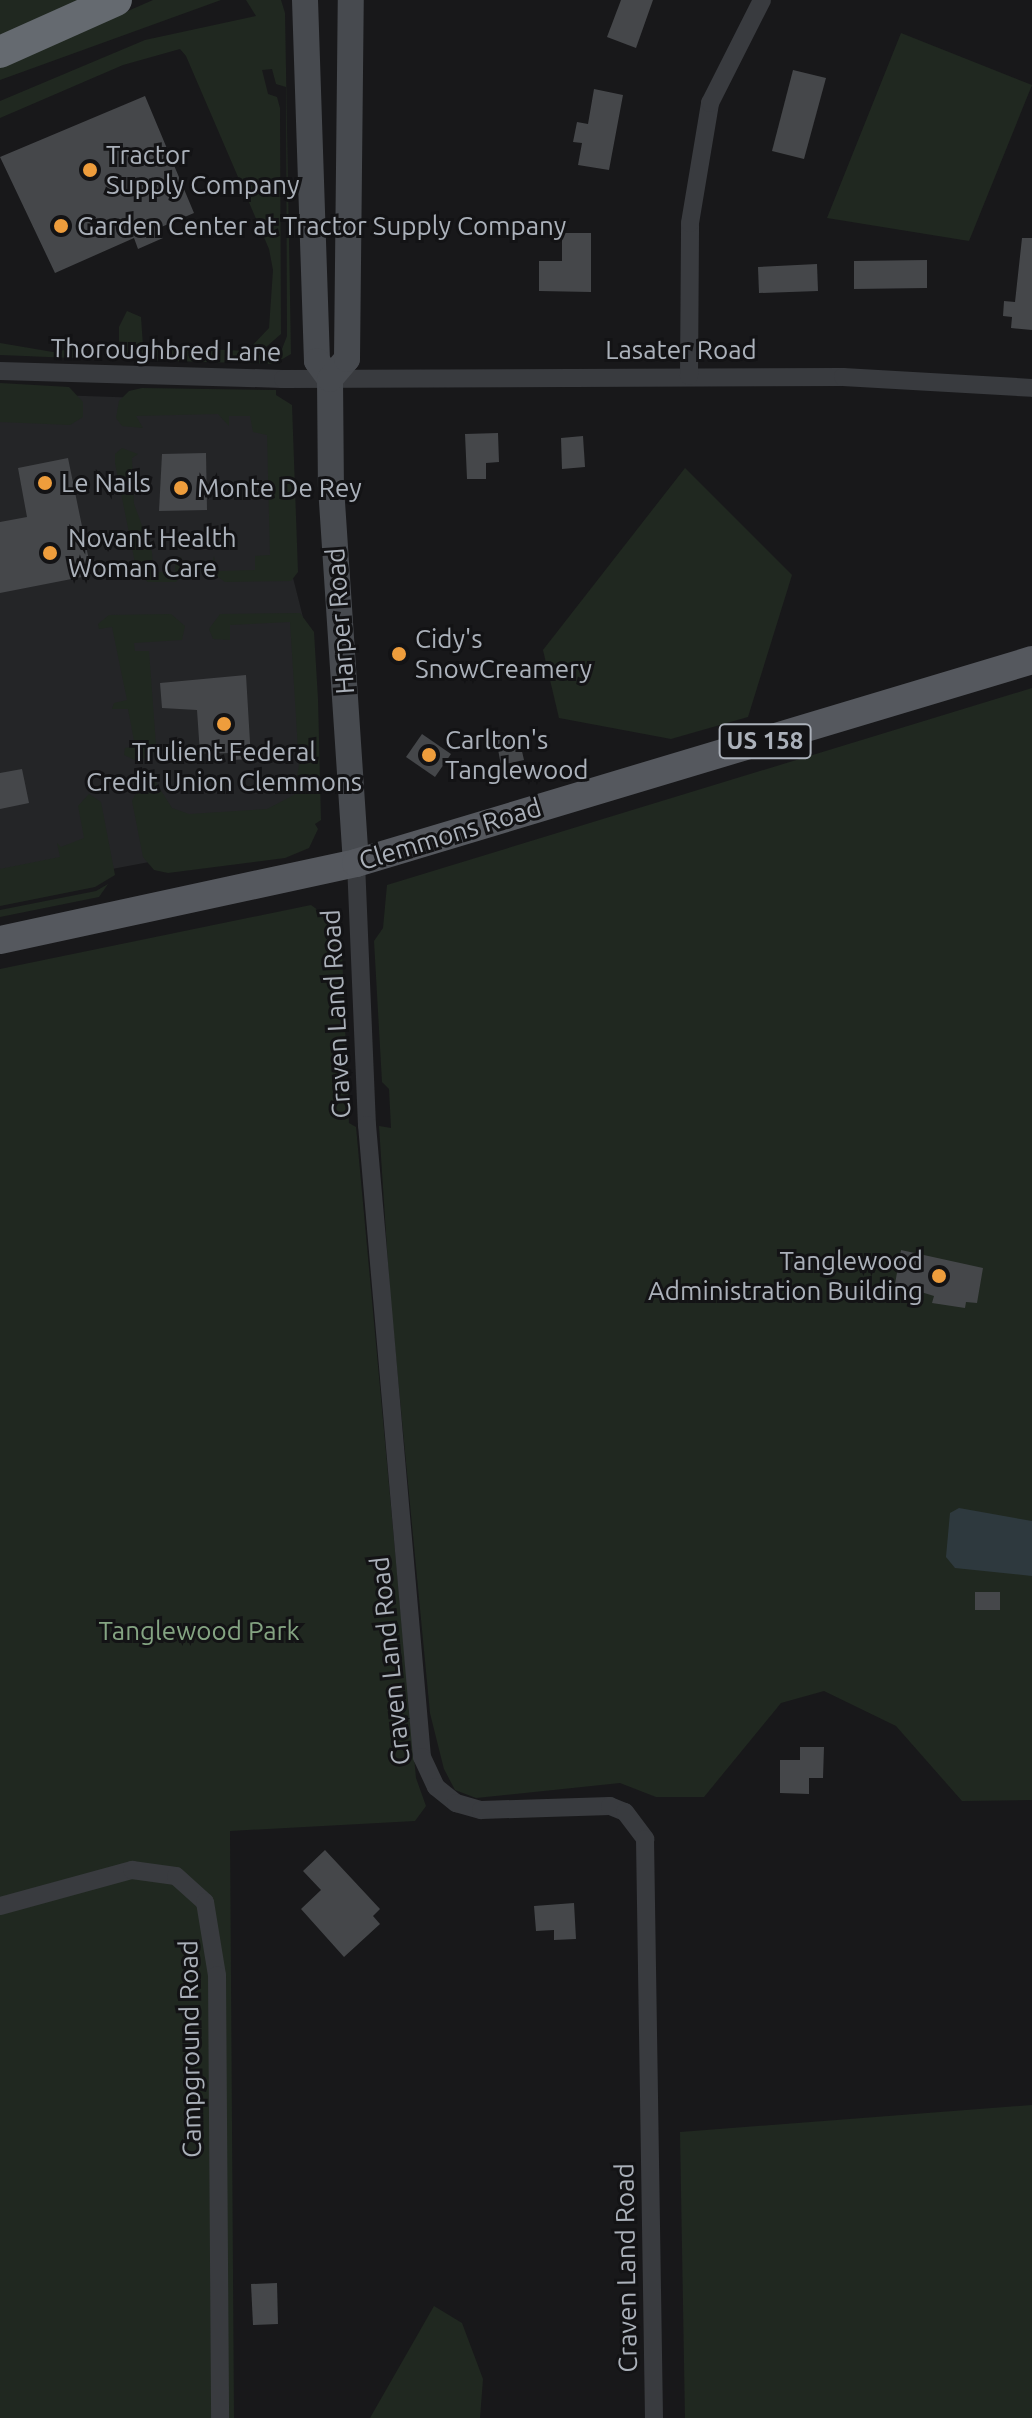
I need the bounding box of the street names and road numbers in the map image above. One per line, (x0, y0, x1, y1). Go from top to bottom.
street label: Thoroughbred Lane (50, 332, 282, 368)
street label: Lasater Road (605, 334, 757, 366)
street label: Harper Road (319, 547, 361, 695)
road number: US 158 (717, 721, 813, 761)
street label: Clemmons Road (355, 791, 545, 877)
street label: Craven Land Road (315, 909, 357, 1119)
street label: Craven Land Road (364, 1555, 416, 1767)
street label: Campground Road (173, 1940, 207, 2158)
street label: Craven Land Road (609, 2163, 643, 2373)

